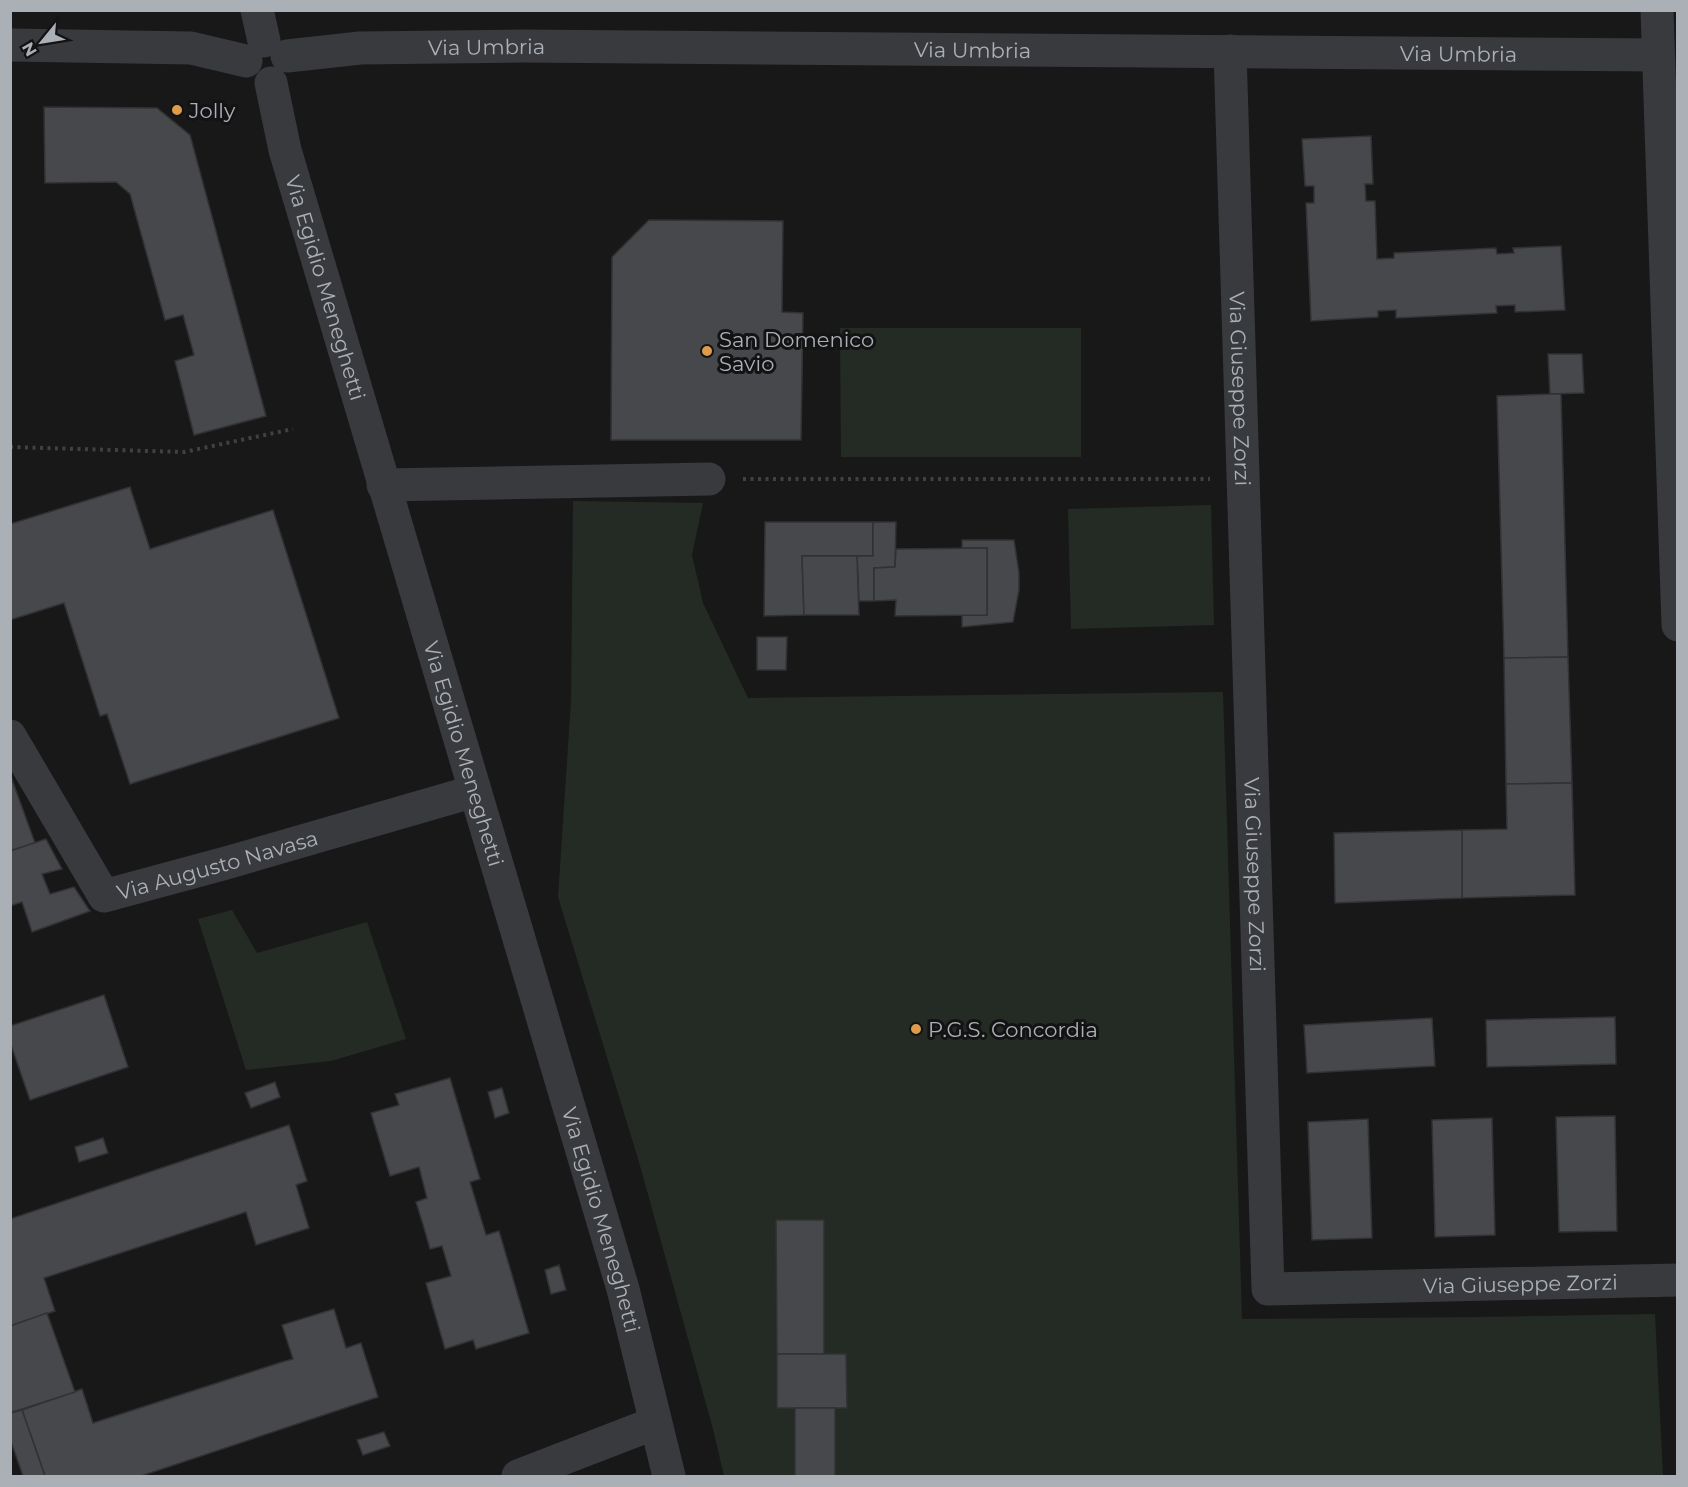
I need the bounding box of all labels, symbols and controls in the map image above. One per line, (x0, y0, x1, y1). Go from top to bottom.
north arrow (12, 12, 72, 72)
street label: Via Umbria (428, 33, 545, 60)
street label: Via Umbria (914, 37, 1031, 63)
text: N (18, 39, 41, 60)
street label: Via Umbria (1400, 40, 1517, 66)
place label: Jolly (188, 98, 236, 123)
marker: Jolly (170, 103, 184, 117)
street label: Via Egidio Meneghetti (281, 172, 371, 403)
street label: Via Giuseppe Zorzi (1225, 291, 1256, 487)
place label: San Domenico Savio (719, 327, 874, 376)
marker: San Domenico Savio (700, 344, 714, 358)
street label: Via Egidio Meneghetti (419, 638, 509, 869)
street label: Via Giuseppe Zorzi (1240, 777, 1271, 972)
street label: Via Augusto Navasa (114, 825, 321, 905)
place label: P.G.S. Concordia (928, 1017, 1098, 1042)
marker: P.G.S. Concordia (909, 1022, 923, 1036)
street label: Via Egidio Meneghetti (557, 1104, 646, 1335)
street label: Via Giuseppe Zorzi (1423, 1269, 1618, 1298)

